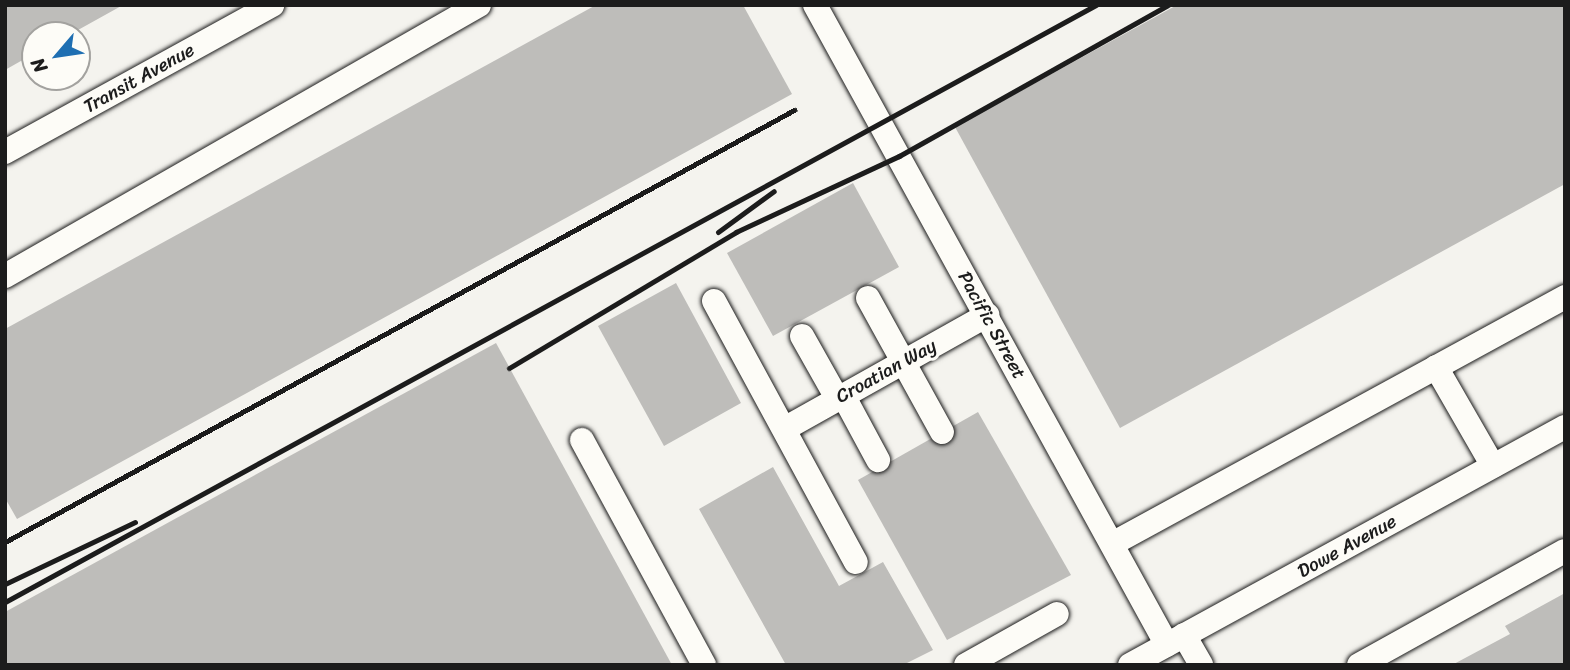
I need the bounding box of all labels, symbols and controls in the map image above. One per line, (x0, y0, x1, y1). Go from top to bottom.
north arrow (21, 21, 91, 91)
street label: Transit Avenue (80, 38, 198, 118)
text: N (21, 52, 57, 79)
street label: Pacific Street (953, 267, 1031, 383)
street label: Croatian Way (832, 334, 940, 408)
street label: Dowe Avenue (1294, 509, 1400, 583)

